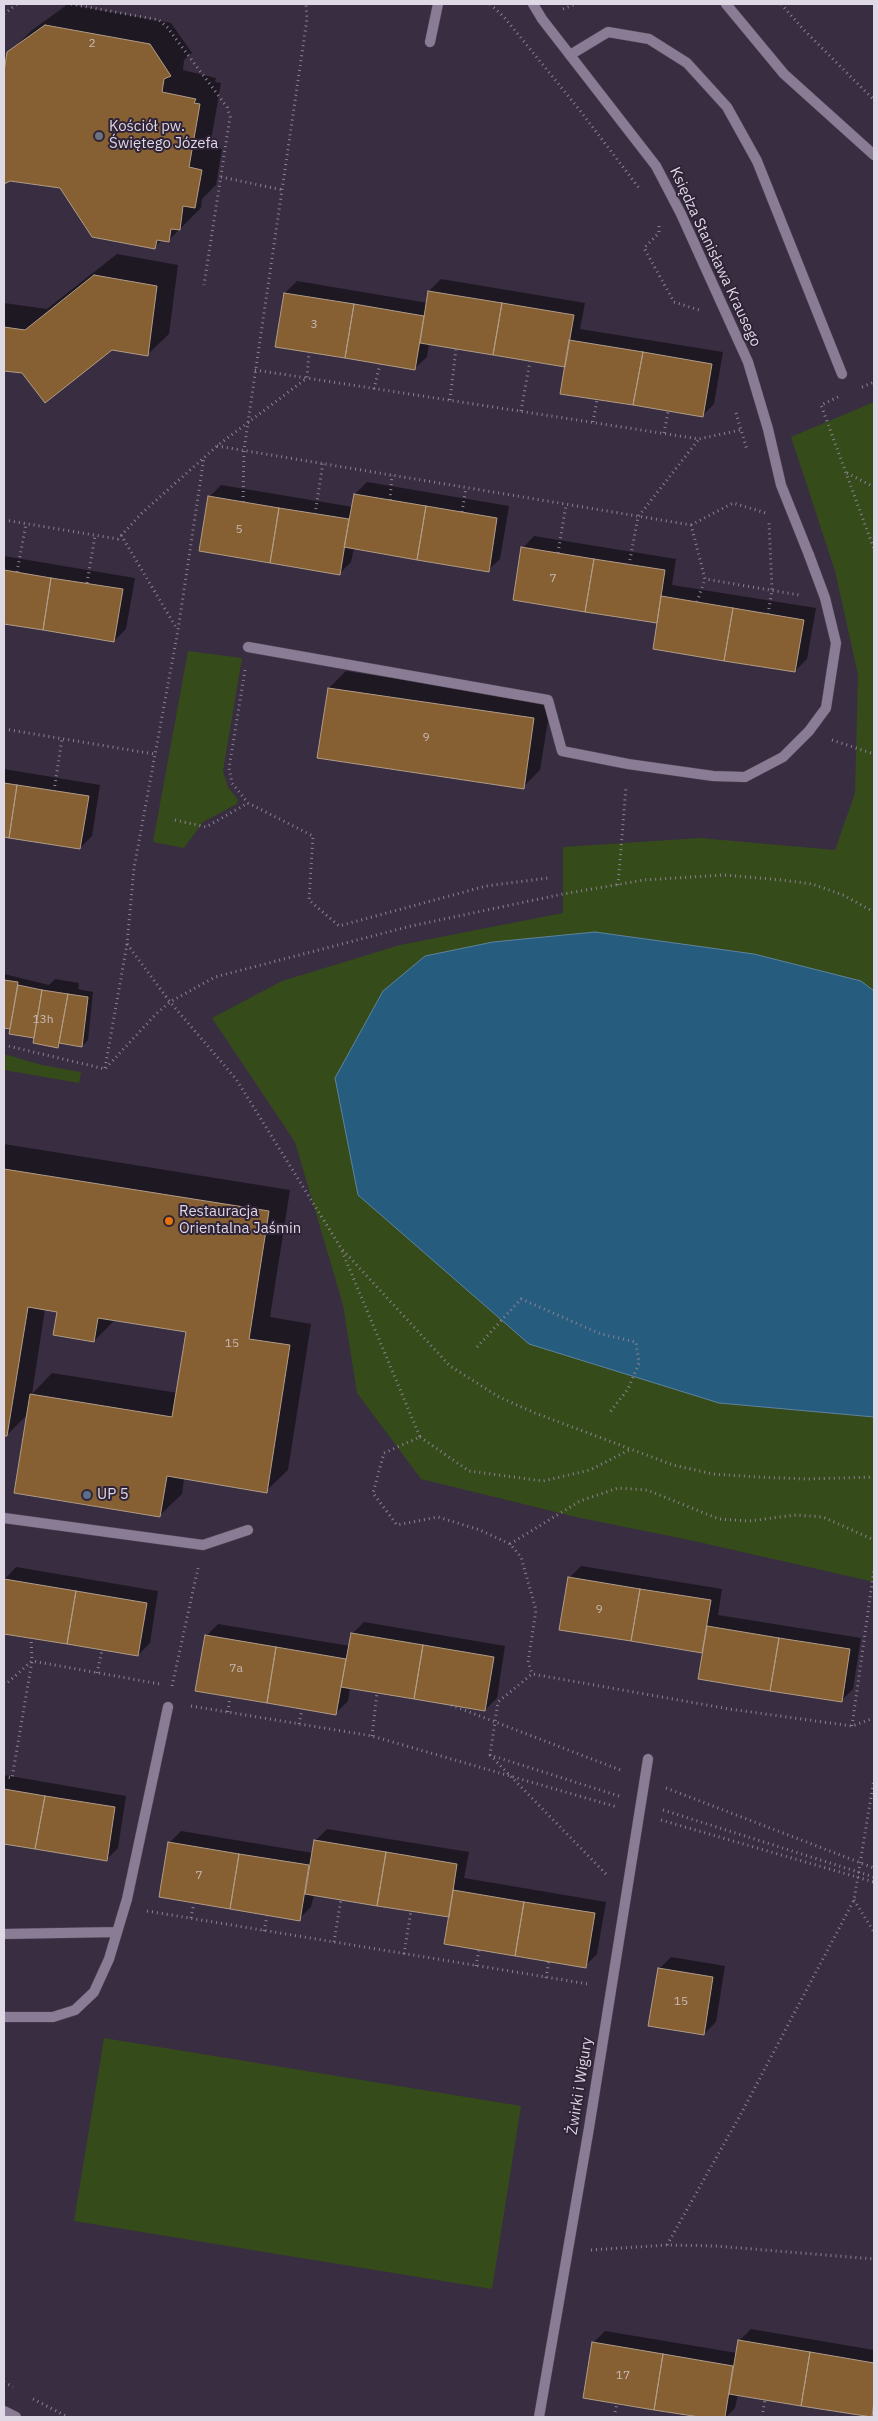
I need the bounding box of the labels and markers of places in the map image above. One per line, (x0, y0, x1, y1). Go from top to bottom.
place label: Kościół pw. Świętego Józefa (109, 118, 218, 153)
marker: Kościół pw. Świętego Józefa (93, 130, 105, 142)
place label: Restauracja Orientalna Jaśmin (179, 1203, 301, 1238)
marker: Restauracja Orientalna Jaśmin (163, 1215, 175, 1227)
place label: UP 5 (97, 1486, 129, 1504)
marker: UP 5 (81, 1489, 93, 1501)

